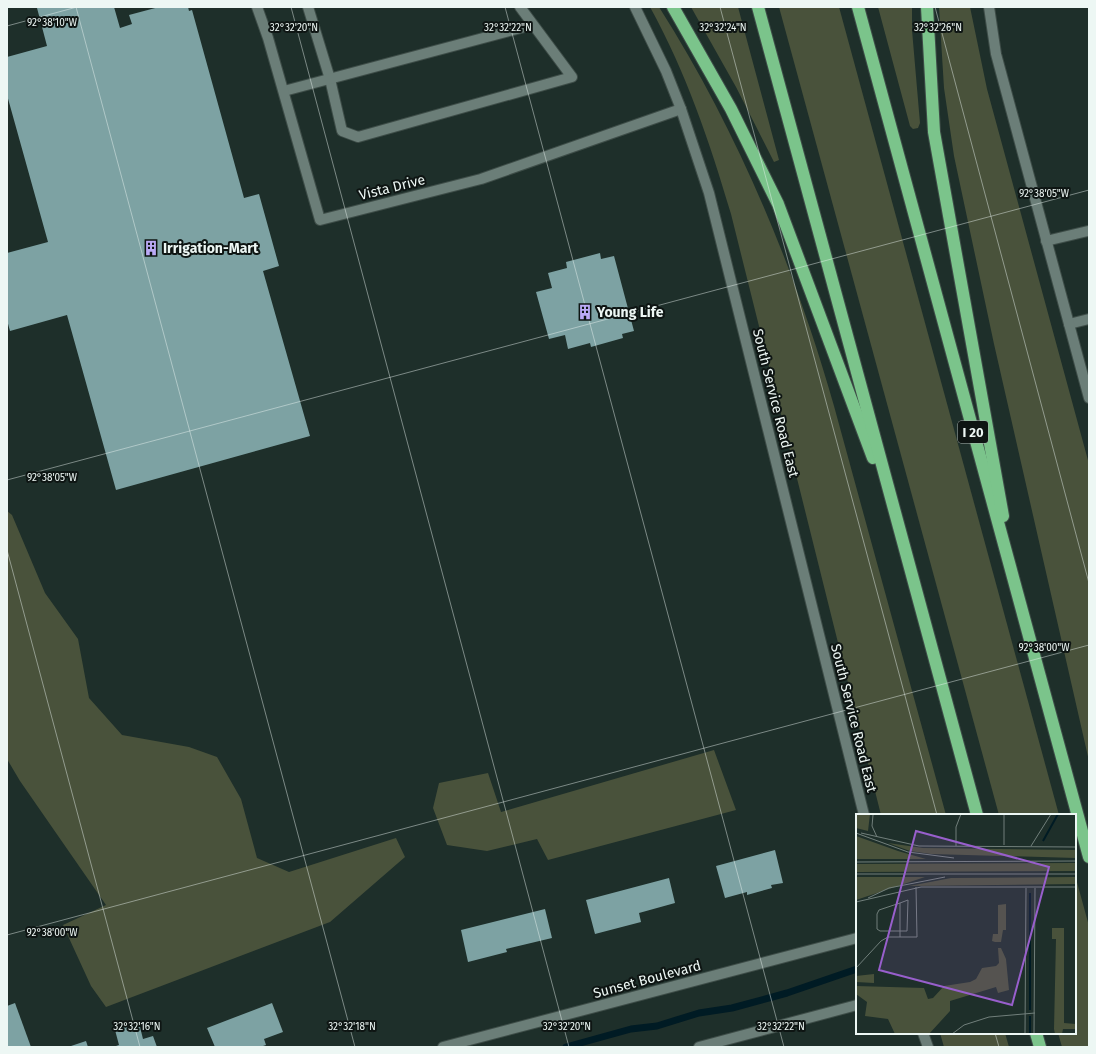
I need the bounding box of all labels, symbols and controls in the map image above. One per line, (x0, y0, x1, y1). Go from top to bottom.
text: 92°38'10"W (27, 17, 78, 29)
text: 32°32'20"N (270, 22, 318, 34)
text: 32°32'22"N (484, 22, 532, 34)
text: 32°32'24"N (699, 22, 747, 34)
text: 32°32'26"N (914, 22, 962, 34)
street label: Vista Drive (357, 171, 427, 204)
text: 92°38'05"W (1019, 188, 1070, 200)
building icon: Irrigation-Mart (142, 239, 160, 257)
place label: Irrigation-Mart (163, 240, 259, 257)
building icon: Young Life (576, 303, 594, 321)
place label: Young Life (596, 304, 664, 321)
street label: South Service Road East (749, 327, 802, 480)
road number: I 20 (958, 421, 988, 443)
text: 92°38'05"W (27, 472, 78, 484)
street label: South Service Road East (827, 642, 880, 795)
text: 92°38'00"W (1019, 642, 1070, 654)
inset map (856, 814, 1076, 1034)
text: 92°38'00"W (27, 927, 78, 939)
street label: Sunset Boulevard (591, 957, 703, 1002)
text: 32°32'16"N (113, 1021, 161, 1033)
text: 32°32'18"N (328, 1021, 376, 1033)
text: 32°32'20"N (543, 1021, 591, 1033)
text: 32°32'22"N (757, 1021, 805, 1033)

